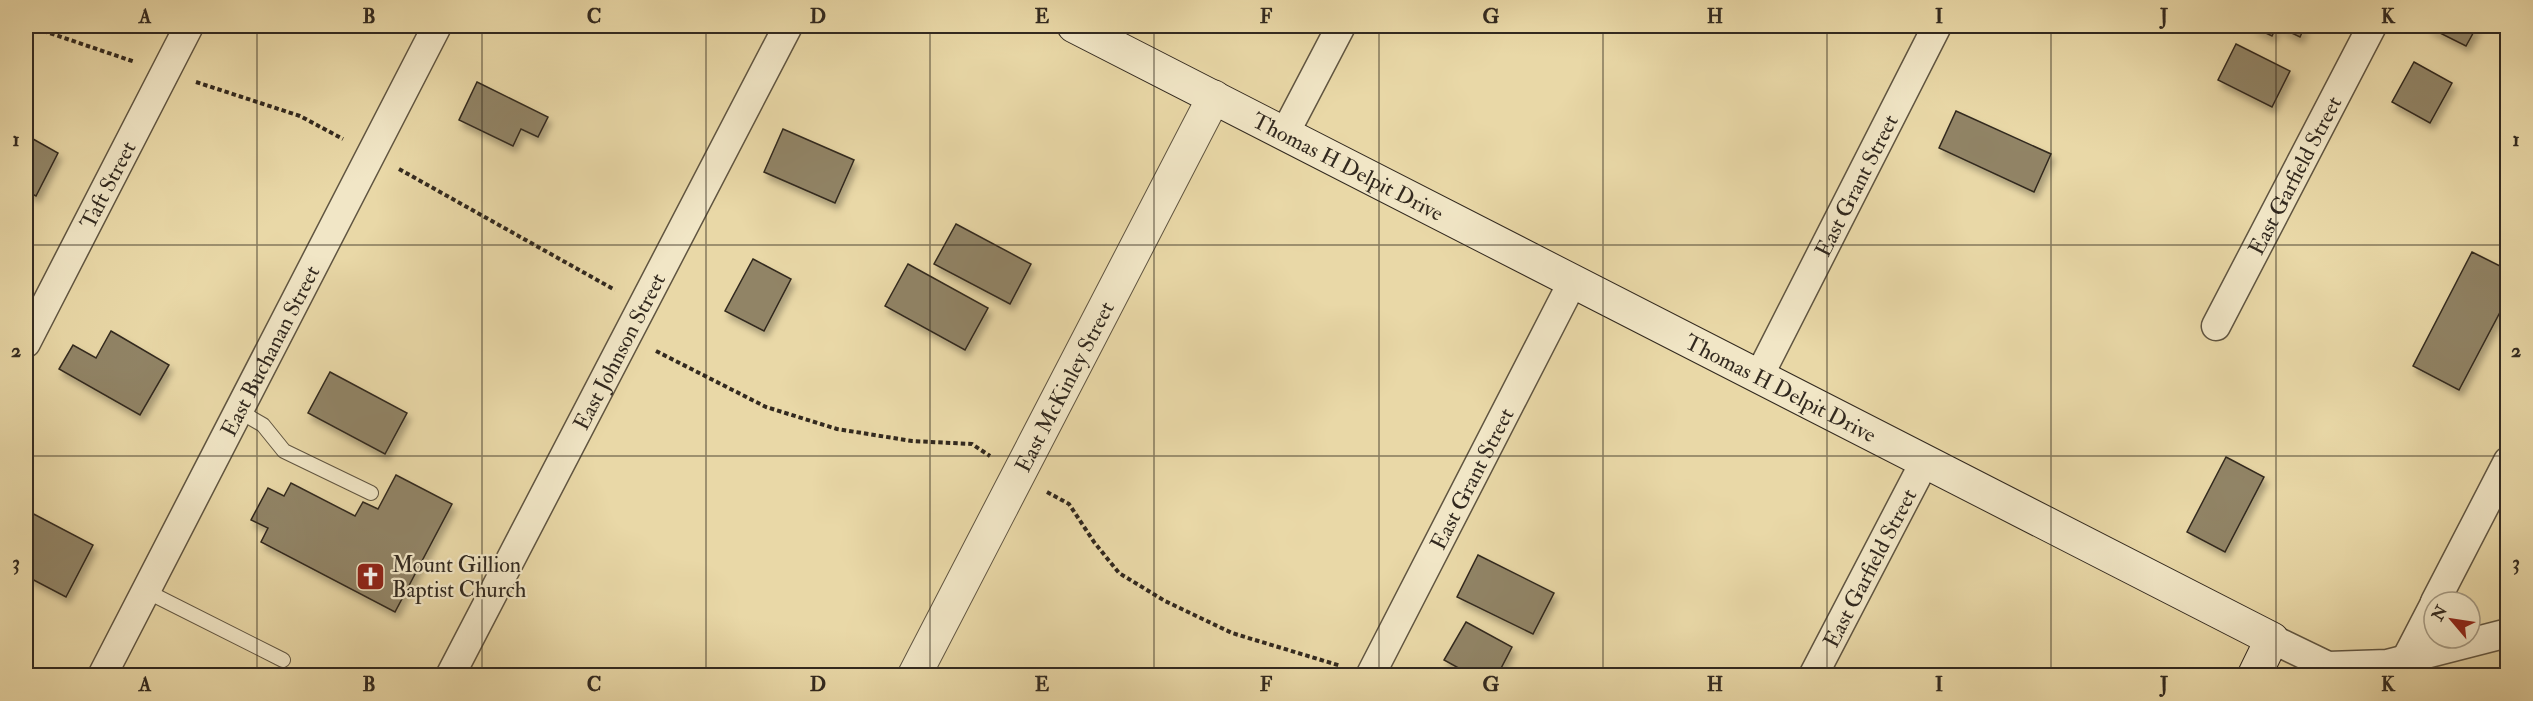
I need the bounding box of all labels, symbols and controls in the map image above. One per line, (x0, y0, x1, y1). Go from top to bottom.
text: A (138, 4, 152, 29)
text: B (362, 4, 376, 29)
text: C (587, 4, 601, 29)
text: D (810, 4, 826, 29)
text: E (1035, 4, 1050, 29)
text: F (1260, 4, 1273, 29)
text: G (1483, 4, 1500, 29)
text: H (1707, 4, 1723, 29)
text: I (1935, 4, 1943, 29)
text: J (2159, 4, 2168, 29)
text: K (2381, 4, 2396, 29)
street label: East Garfield Street (2242, 91, 2348, 260)
street label: Thomas H Delpit Drive (1247, 107, 1448, 228)
street label: East Grant Street (1809, 110, 1905, 262)
text: 1 (12, 127, 20, 152)
text: 1 (2512, 127, 2520, 152)
street label: Taft Street (74, 137, 142, 234)
street label: East Buchanan Street (215, 261, 326, 442)
street label: East Johnson Street (567, 268, 672, 435)
street label: East McKinley Street (1009, 297, 1121, 477)
street label: Thomas H Delpit Drive (1680, 328, 1881, 449)
text: 2 (11, 338, 21, 363)
text: 2 (2511, 338, 2521, 363)
street label: East Grant Street (1424, 403, 1520, 555)
street label: East Garfield Street (1817, 484, 1923, 653)
text: 3 (12, 550, 20, 575)
text: 3 (2512, 550, 2520, 575)
place label: Mount Gillion Baptist Church (392, 551, 527, 605)
church icon: Mount Gillion Baptist Church (355, 561, 387, 593)
north arrow (2422, 590, 2482, 650)
text: N (2427, 602, 2452, 625)
text: A (138, 672, 152, 697)
text: B (362, 672, 376, 697)
text: C (587, 672, 601, 697)
text: D (810, 672, 826, 697)
text: E (1035, 672, 1050, 697)
text: F (1260, 672, 1273, 697)
text: G (1483, 672, 1500, 697)
text: H (1707, 672, 1723, 697)
text: I (1935, 672, 1943, 697)
text: J (2159, 672, 2168, 697)
text: K (2381, 672, 2396, 697)

